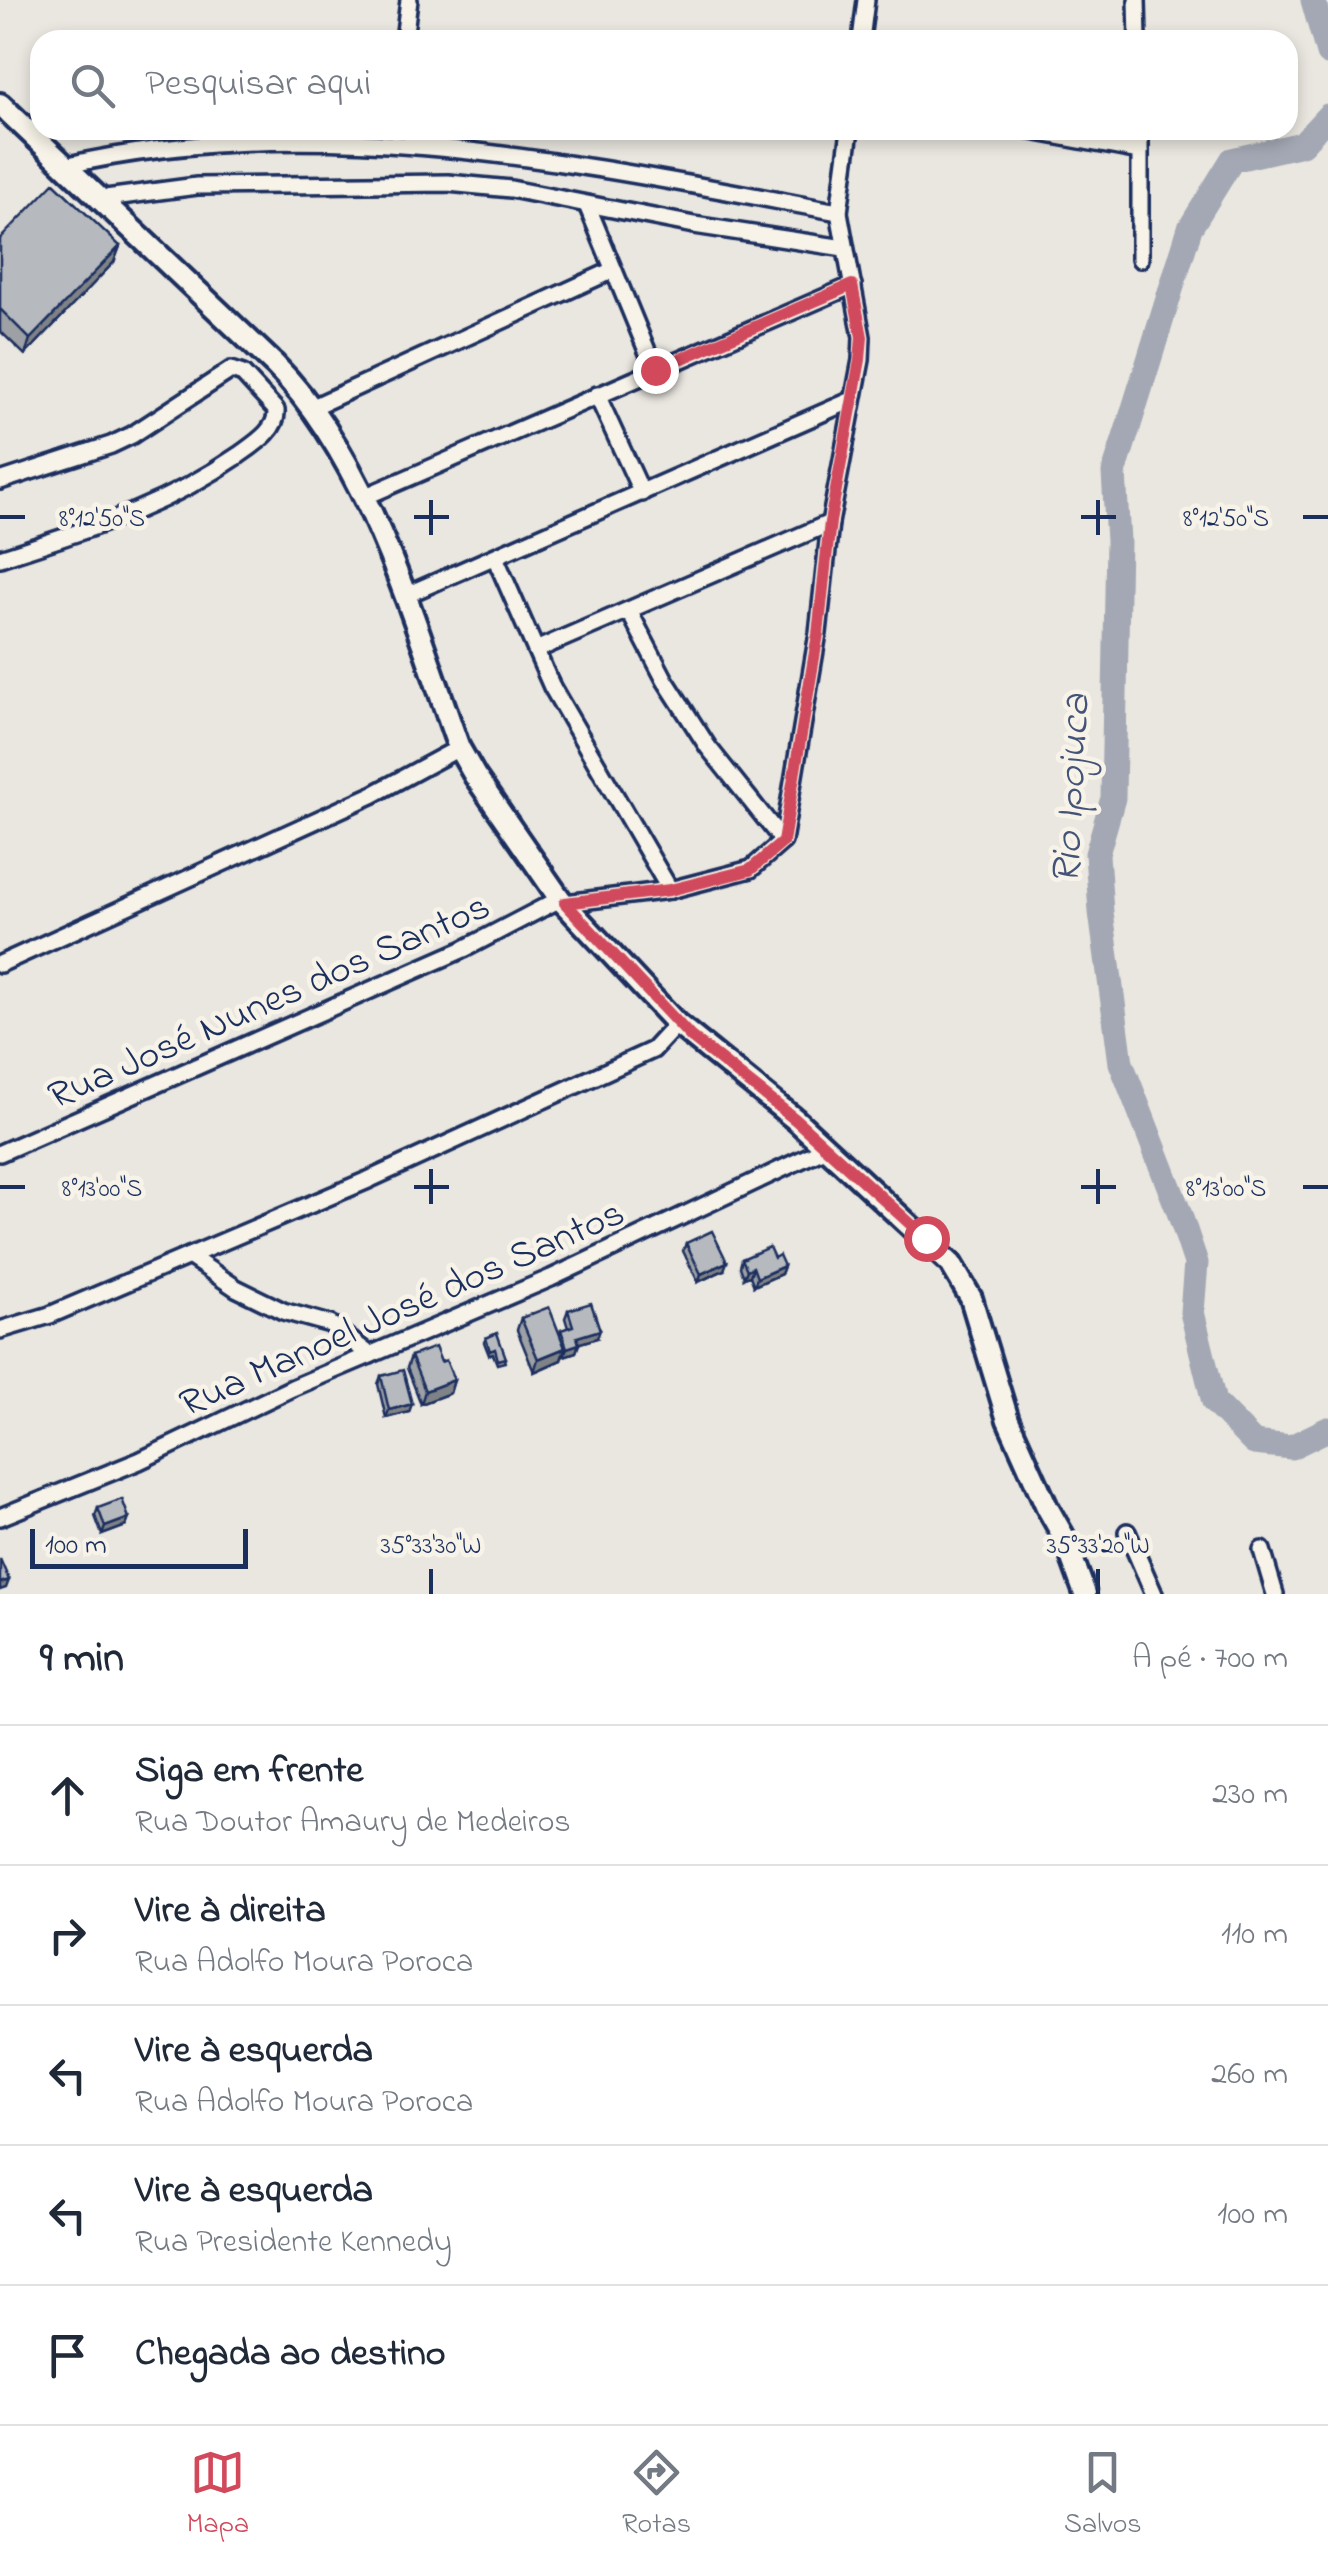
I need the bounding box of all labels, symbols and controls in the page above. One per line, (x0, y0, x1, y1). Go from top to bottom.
search box (30, 30, 1298, 140)
text: Pesquisar aqui (145, 57, 371, 113)
icon: search (65, 58, 120, 113)
route end (633, 348, 679, 394)
text: 8°12'50"S (59, 502, 145, 538)
text: 8°12'50"S (1183, 502, 1269, 538)
water label: Rio Ipojuca (1037, 691, 1108, 886)
street label: Rua José Nunes dos Santos (39, 879, 500, 1127)
text: 8°13'00"S (62, 1172, 142, 1208)
text: 8°13'00"S (1186, 1172, 1266, 1208)
street label: Rua Manoel José dos Santos (171, 1185, 635, 1435)
route start (904, 1216, 950, 1262)
scale bar (30, 1524, 248, 1568)
text: 100 m (45, 1526, 107, 1567)
text: 35°33'30"W (381, 1529, 481, 1565)
text: 35°33'20"W (1046, 1529, 1150, 1565)
text: 9 min (40, 1629, 124, 1690)
text: A pé · 700 m (1132, 1636, 1288, 1683)
text: Siga em frente (135, 1744, 363, 1800)
icon: ahead (40, 1768, 95, 1823)
text: 230 m (1212, 1772, 1288, 1819)
text: Rua Doutor Amaury de Medeiros (135, 1800, 571, 1847)
text: Vire à direita (135, 1884, 326, 1940)
icon: right (40, 1908, 95, 1963)
text: 110 m (1221, 1912, 1288, 1959)
text: Rua Adolfo Moura Poroca (135, 1940, 473, 1987)
text: Vire à esquerda (135, 2024, 373, 2080)
icon: left (40, 2048, 95, 2103)
text: 260 m (1211, 2052, 1288, 2099)
text: Rua Adolfo Moura Poroca (135, 2080, 473, 2127)
text: Vire à esquerda (135, 2164, 373, 2220)
icon: left (40, 2188, 95, 2243)
text: 100 m (1217, 2192, 1288, 2239)
text: Rua Presidente Kennedy (135, 2220, 452, 2267)
text: Chegada ao destino (135, 2327, 446, 2383)
icon: arrive (40, 2328, 95, 2383)
tab: Mapa (187, 2445, 249, 2546)
tab: Rotas (622, 2445, 691, 2546)
tab: Salvos (1064, 2445, 1141, 2546)

